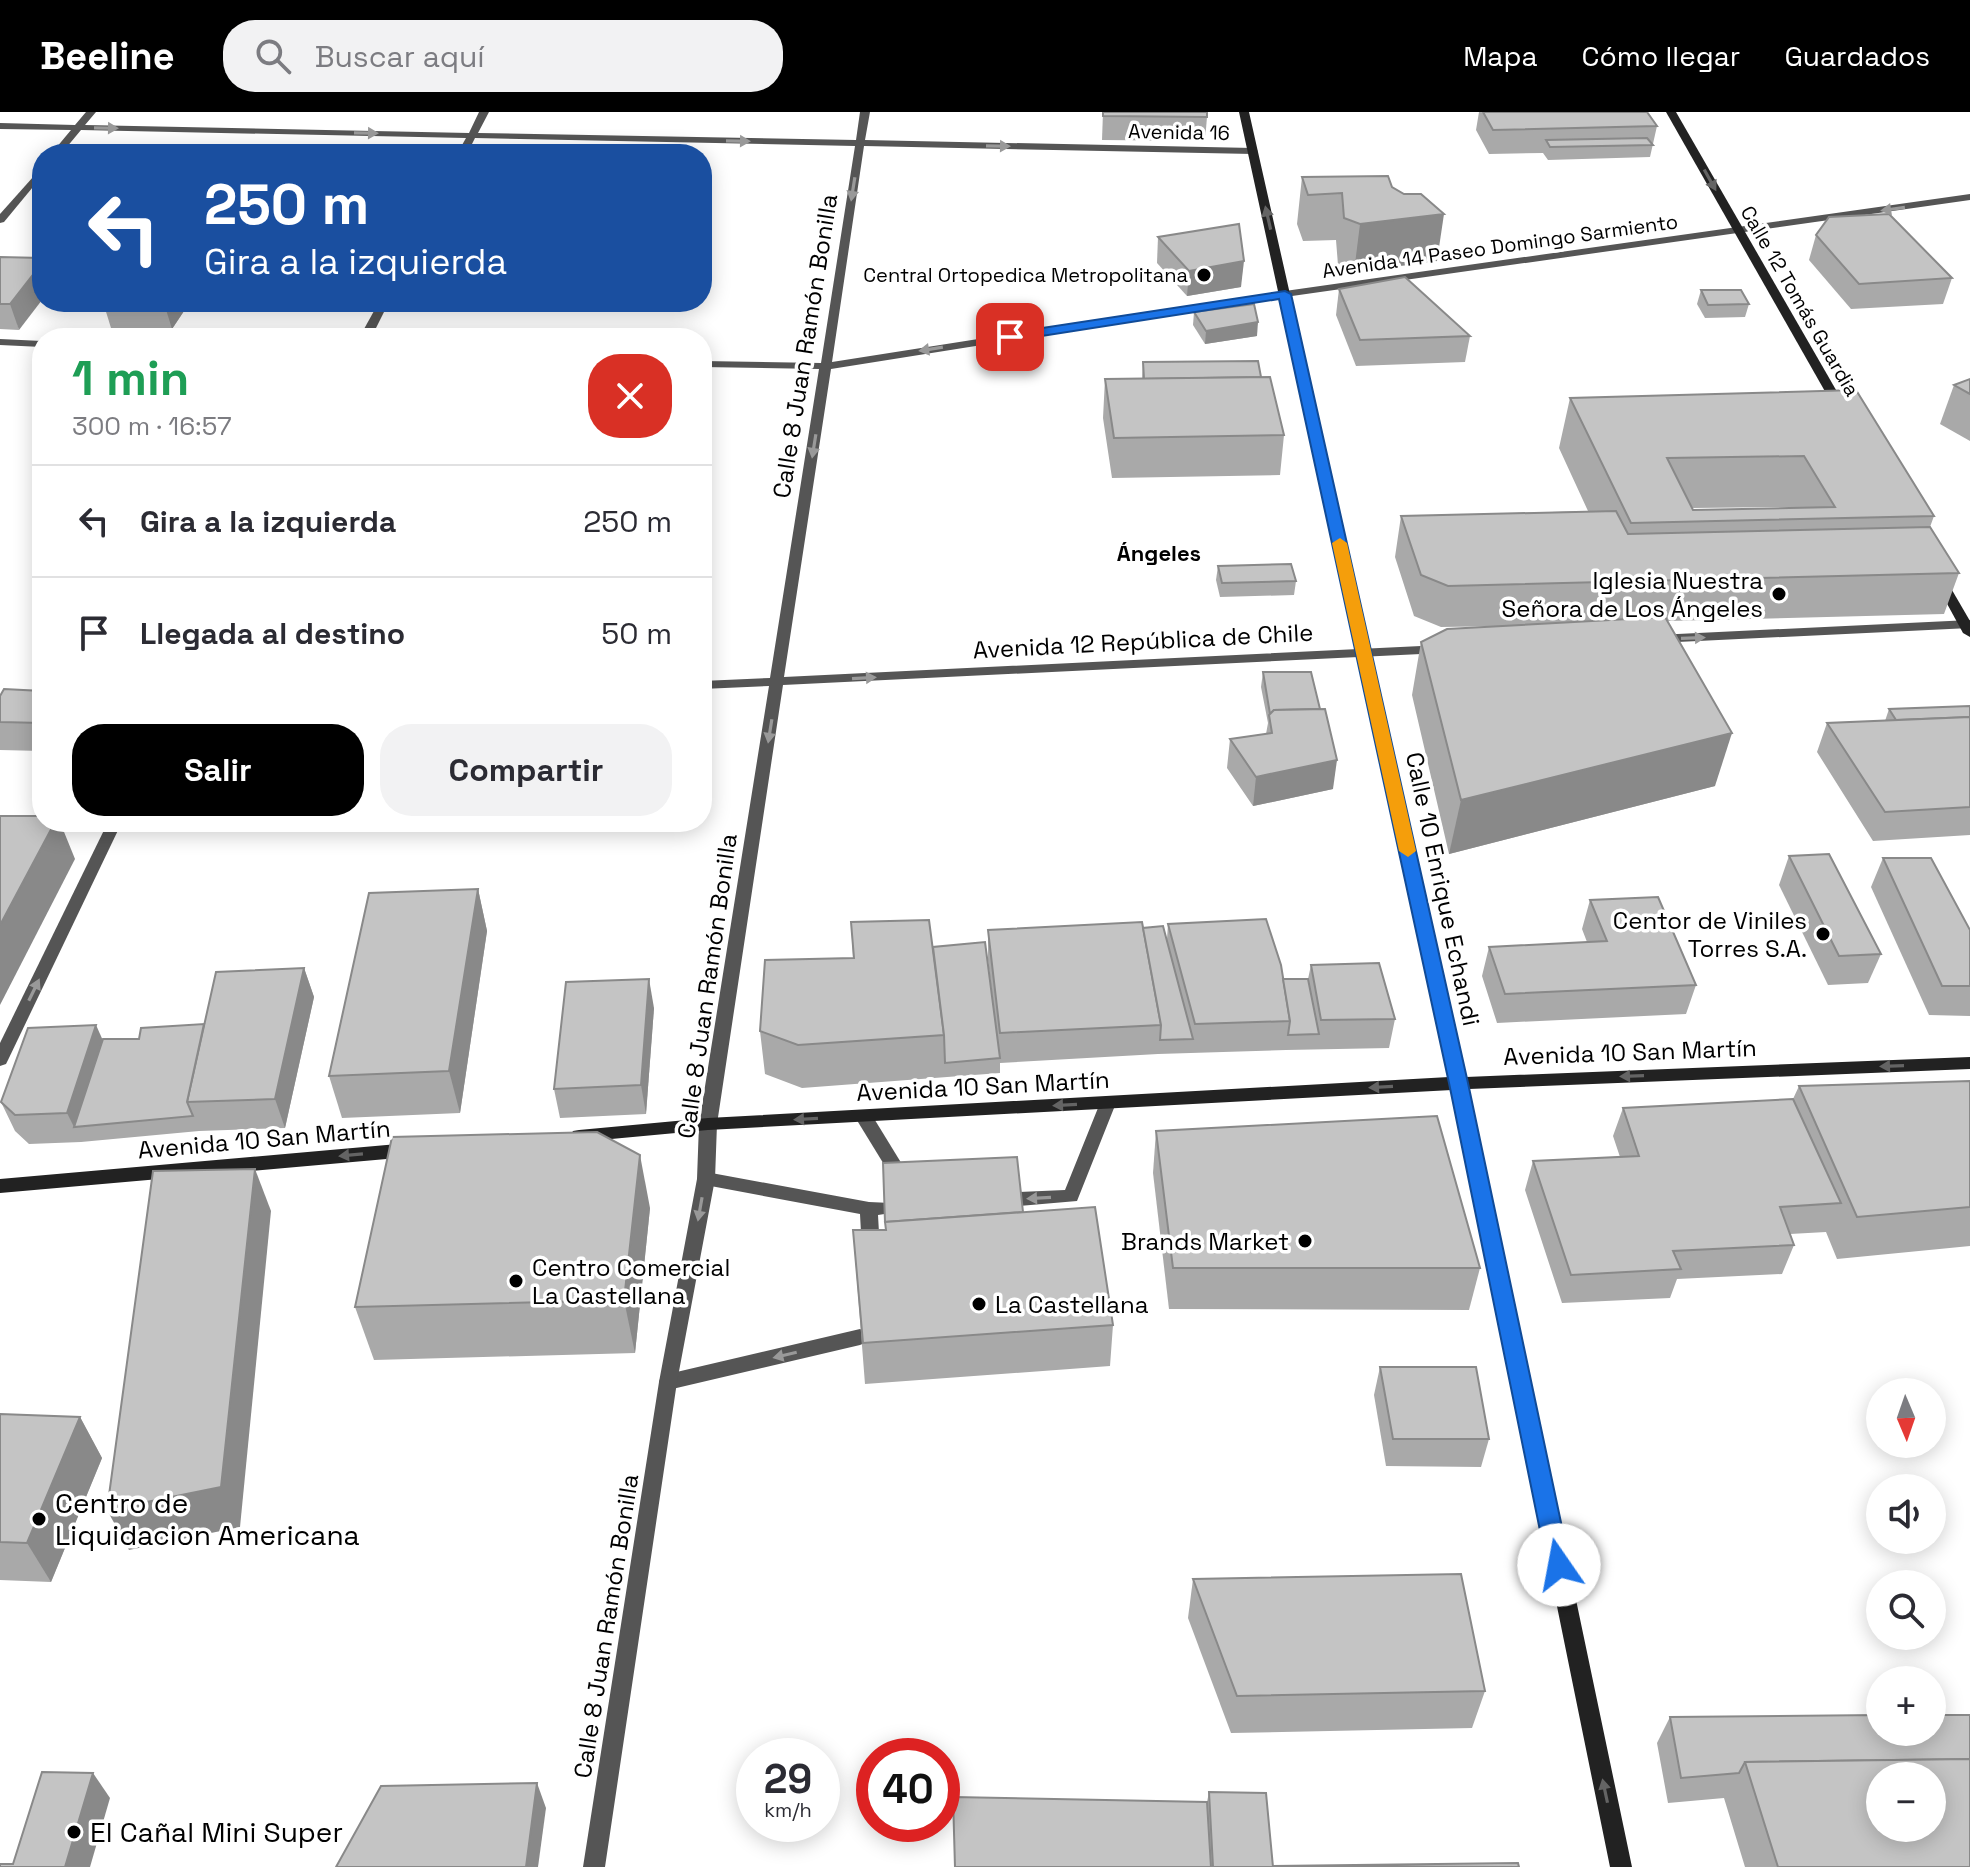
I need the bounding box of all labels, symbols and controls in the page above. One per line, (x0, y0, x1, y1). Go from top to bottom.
search box (223, 20, 783, 92)
text: Beeline (40, 32, 175, 80)
icon: search (251, 34, 295, 78)
text: Buscar aquí (315, 37, 485, 76)
text: Mapa (1463, 38, 1538, 74)
text: Cómo llegar (1582, 38, 1740, 74)
text: Guardados (1784, 38, 1930, 74)
street label: Avenida 16 (1128, 118, 1230, 146)
one-way arrow (94, 122, 119, 134)
one-way arrow (354, 127, 379, 140)
one-way arrow (726, 135, 751, 147)
one-way arrow (986, 140, 1011, 153)
text: 250 m (204, 169, 369, 240)
one-way arrow (1703, 169, 1717, 191)
icon: left (72, 176, 176, 280)
one-way arrow (846, 177, 859, 202)
street label: Calle 8 Juan Ramón Bonilla (766, 191, 844, 500)
street label: Calle 12 Tomás Guardia (1735, 201, 1865, 401)
one-way arrow (1880, 203, 1905, 216)
one-way arrow (1261, 206, 1274, 231)
street label: Avenida 14 Paseo Domingo Sarmiento (1320, 208, 1680, 284)
text: Gira a la izquierda (204, 239, 507, 285)
place label: Central Ortopedica Metropolitana (863, 262, 1188, 288)
marker: Central Ortopedica Metropolitana (1195, 266, 1213, 284)
pin (976, 303, 1044, 371)
icon: arrive (988, 315, 1032, 359)
one-way arrow (918, 344, 943, 356)
text: 1 min (72, 348, 189, 409)
button: close (588, 354, 672, 438)
text: 300 m · 16:57 (72, 409, 232, 443)
one-way arrow (807, 434, 820, 459)
icon: left (72, 499, 116, 543)
text: Gira a la izquierda (140, 502, 396, 541)
text: 250 m (583, 502, 672, 541)
district label: Ángeles (1117, 539, 1201, 567)
place label: Iglesia Nuestra Señora de Los Ángeles (1502, 565, 1763, 624)
marker: Iglesia Nuestra Señora de Los Ángeles (1770, 585, 1788, 603)
icon: arrive (72, 611, 116, 655)
text: Llegada al destino (140, 614, 405, 653)
text: 50 m (601, 614, 672, 653)
street label: Avenida 12 República de Chile (972, 617, 1314, 665)
one-way arrow (1681, 631, 1706, 644)
one-way arrow (852, 671, 877, 684)
one-way arrow (763, 718, 775, 743)
button: Salir (72, 724, 364, 816)
button: Compartir (380, 724, 672, 816)
street label: Calle 10 Enrique Echandi (1399, 749, 1487, 1029)
street label: Calle 8 Juan Ramón Bonilla (670, 831, 744, 1140)
place label: Centor de Viniles Torres S.A. (1613, 905, 1807, 964)
marker: Centor de Viniles Torres S.A. (1814, 925, 1832, 943)
one-way arrow (27, 978, 41, 1001)
street label: Avenida 10 San Martín (1503, 1032, 1757, 1072)
one-way arrow (1879, 1059, 1904, 1072)
street label: Avenida 10 San Martín (856, 1064, 1110, 1108)
one-way arrow (1619, 1070, 1644, 1083)
one-way arrow (1368, 1081, 1393, 1094)
one-way arrow (1053, 1099, 1078, 1112)
street label: Avenida 10 San Martín (136, 1113, 392, 1165)
one-way arrow (793, 1113, 818, 1126)
one-way arrow (338, 1149, 363, 1162)
one-way arrow (1026, 1192, 1051, 1205)
one-way arrow (694, 1197, 706, 1222)
place label: Brands Market (1121, 1226, 1289, 1257)
marker: Brands Market (1296, 1232, 1314, 1250)
place label: Centro Comercial La Castellana (532, 1252, 730, 1311)
marker: Centro Comercial La Castellana (507, 1272, 525, 1290)
place label: La Castellana (995, 1289, 1149, 1320)
marker: La Castellana (970, 1295, 988, 1313)
one-way arrow (772, 1349, 797, 1362)
north arrow (1866, 1378, 1946, 1458)
map controls (1866, 1378, 1946, 1842)
street label: Calle 8 Juan Ramón Bonilla (567, 1471, 645, 1780)
button: sound (1866, 1474, 1946, 1554)
place label: Centro de Liquidacion Americana (55, 1485, 360, 1553)
marker: Centro de Liquidacion Americana (30, 1510, 48, 1528)
position arrow (1517, 1523, 1601, 1607)
button: search (1866, 1570, 1946, 1650)
button: + (1866, 1666, 1946, 1746)
speed limit sign: 40 (856, 1738, 960, 1842)
text: 29 (764, 1754, 812, 1805)
button: − (1866, 1762, 1946, 1842)
one-way arrow (1598, 1778, 1611, 1803)
text: km/h (764, 1797, 812, 1823)
place label: El Cañal Mini Super (90, 1814, 343, 1850)
marker: El Cañal Mini Super (65, 1823, 83, 1841)

